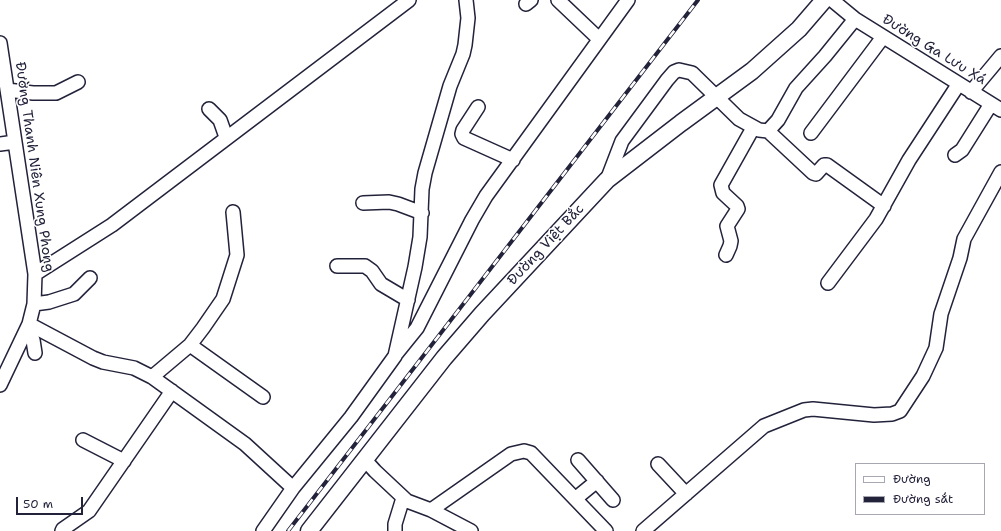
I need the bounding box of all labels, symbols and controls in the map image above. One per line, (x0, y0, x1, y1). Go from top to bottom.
street label: Đường Ga Lưu Xá (879, 11, 989, 89)
street label: Đường Thanh Niên Xung Phong (11, 61, 57, 273)
street label: Đường Việt Bắc (504, 201, 588, 289)
legend (855, 463, 985, 515)
text: Đường (893, 471, 931, 487)
scale bar (18, 489, 85, 515)
text: Đường sắt (893, 491, 953, 507)
text: 50 m (23, 496, 53, 512)

